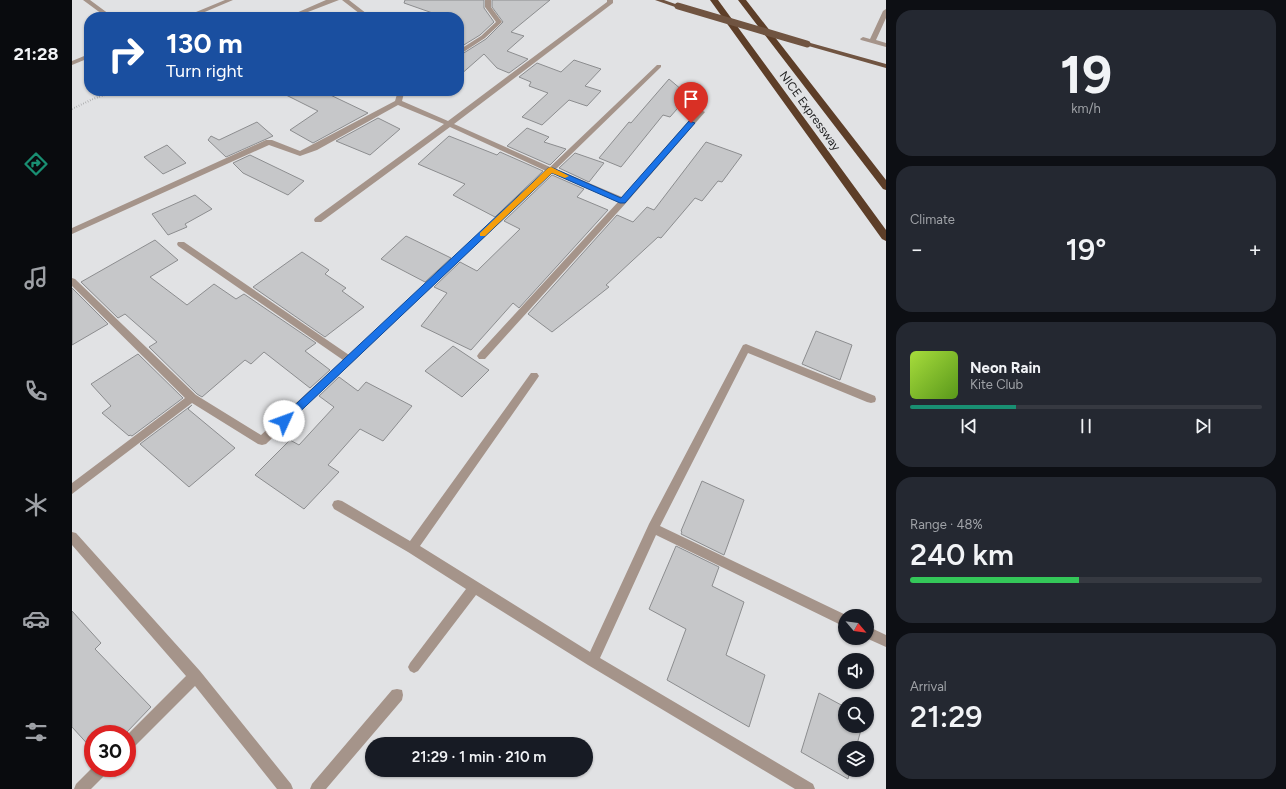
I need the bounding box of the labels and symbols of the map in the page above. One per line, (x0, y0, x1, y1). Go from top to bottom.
street label: NICE Expressway (777, 69, 844, 154)
pin (674, 82, 708, 123)
position arrow (263, 400, 305, 442)
north arrow (838, 609, 874, 645)
speed limit sign: 30 (84, 725, 136, 777)

